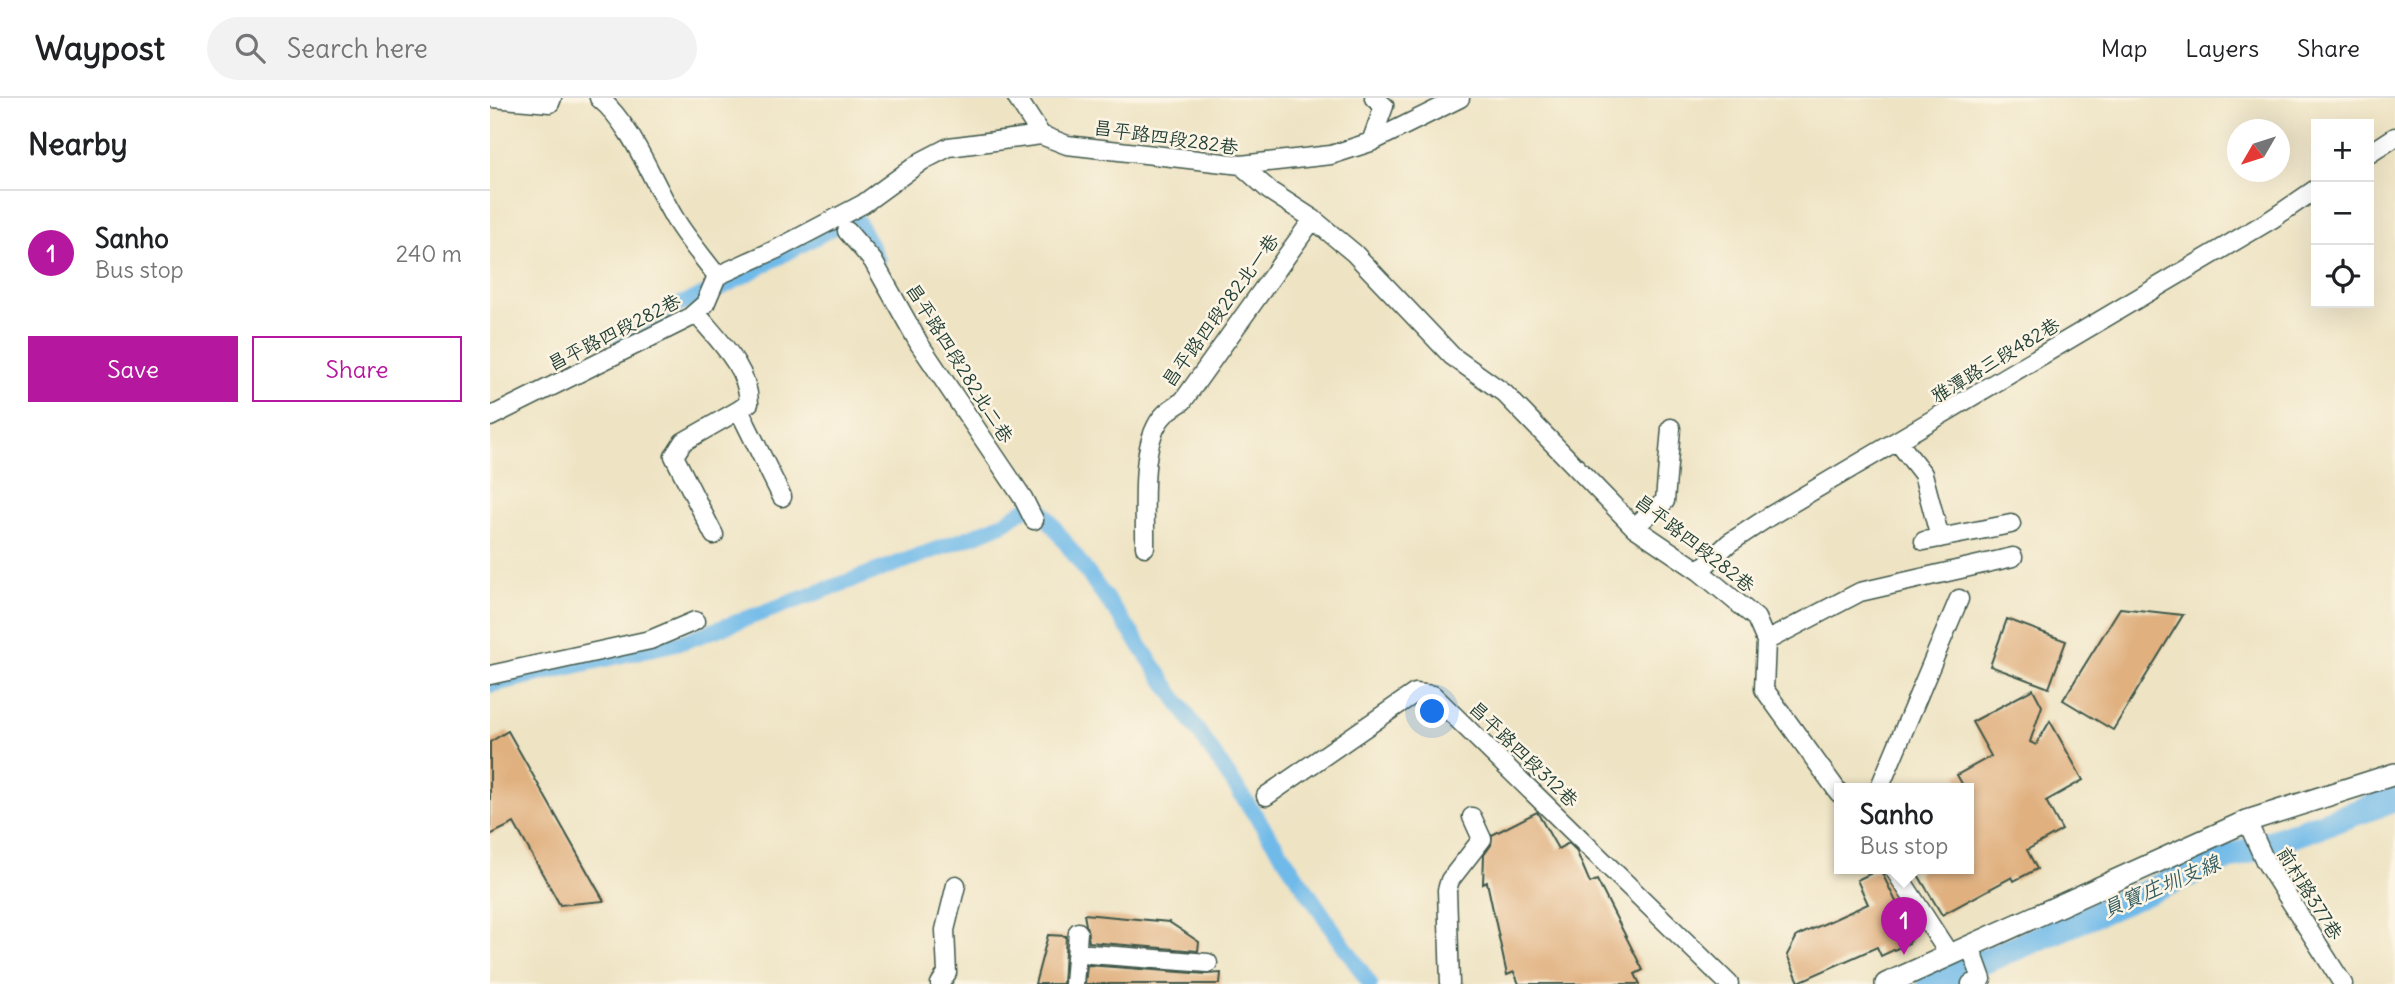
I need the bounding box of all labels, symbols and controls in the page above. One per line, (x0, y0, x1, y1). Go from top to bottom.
search box (207, 17, 697, 80)
text: Waypost (35, 27, 165, 69)
icon: search (231, 29, 269, 67)
text: Search here (287, 32, 428, 65)
text: Map (2101, 33, 2147, 63)
text: Layers (2185, 33, 2259, 63)
text: Share (2297, 33, 2360, 63)
street label: 昌平路四段282巷 (1092, 115, 1240, 159)
north arrow (2227, 119, 2290, 182)
map controls (2311, 119, 2374, 308)
button: + (2311, 119, 2374, 182)
text: Nearby (28, 125, 128, 163)
button: − (2311, 182, 2374, 245)
text: Sanho (95, 222, 169, 255)
street label: 昌平路四段282北一巷 (1156, 229, 1284, 391)
text: 1 (46, 239, 56, 268)
text: 240 m (396, 239, 462, 268)
button: locate (2311, 245, 2374, 308)
text: Bus stop (95, 255, 184, 284)
street label: 昌平路四段282北二巷 (901, 279, 1019, 447)
street label: 昌平路四段282巷 (544, 288, 684, 376)
street label: 雅潭路三段482巷 (1926, 312, 2064, 408)
button: Save (28, 336, 238, 402)
button: Share (252, 336, 462, 402)
street label: 昌平路四段282巷 (1630, 489, 1760, 597)
your location (1415, 694, 1449, 728)
street label: 昌平路四段312巷 (1464, 696, 1584, 812)
popup (1834, 783, 1974, 874)
text: Sanho (1860, 798, 1934, 831)
text: Bus stop (1860, 831, 1948, 860)
street label: 前村路377巷 (2272, 842, 2348, 944)
water label: 員寶庄圳支線 (2098, 849, 2225, 923)
pin: 1 (1881, 897, 1927, 955)

